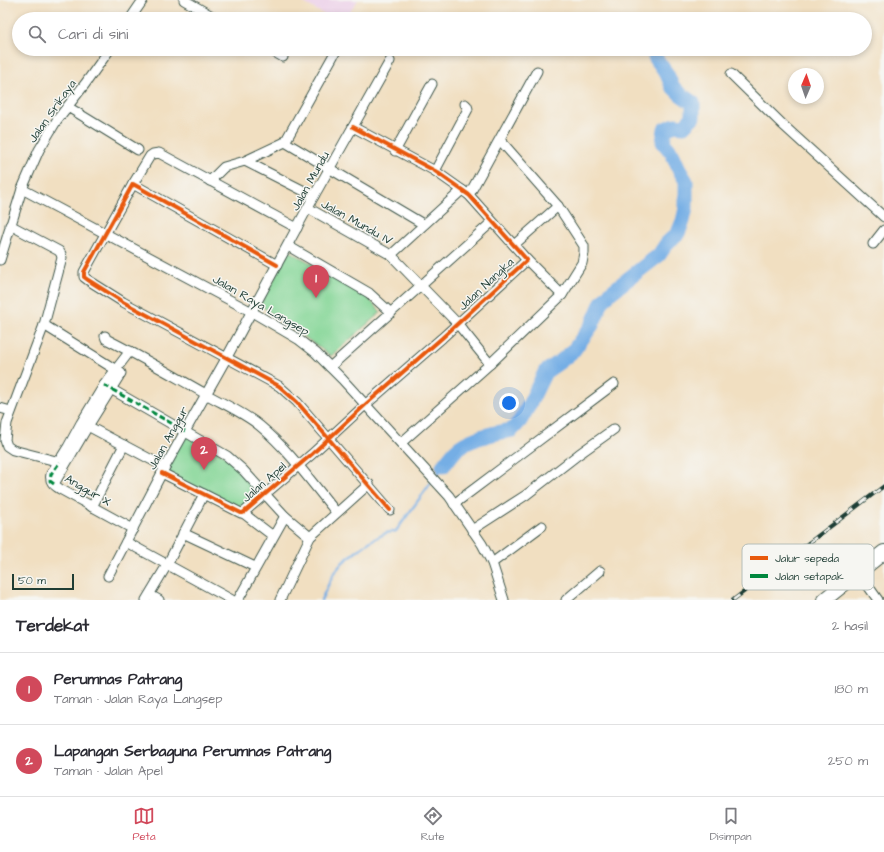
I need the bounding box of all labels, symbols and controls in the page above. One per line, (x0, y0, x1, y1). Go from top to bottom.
search box (12, 12, 872, 56)
icon: search (26, 23, 48, 45)
text: Cari di sini (58, 24, 128, 45)
north arrow (788, 68, 824, 104)
street label: Jalan Srikaya (24, 76, 81, 147)
street label: Jalan Mundu (287, 148, 334, 214)
street label: Jalan Mundu IV (318, 196, 396, 249)
street label: Jalan Nangka (455, 254, 519, 315)
pin: 1 (303, 265, 329, 298)
street label: Jalan Raya Langsep (209, 271, 313, 341)
your location (499, 393, 519, 413)
street label: Jalan Anggur (144, 403, 194, 473)
pin: 2 (191, 437, 217, 470)
street label: Jalan Apel (238, 458, 290, 507)
street label: Anggur X (61, 470, 114, 511)
legend (742, 544, 874, 590)
text: Jalur sepeda (775, 551, 839, 566)
text: Jalan setapak (775, 569, 844, 584)
scale bar (12, 572, 74, 591)
text: 50 m (18, 573, 46, 588)
text: Terdekat (16, 614, 89, 638)
text: 2 hasil (832, 617, 868, 635)
text: Perumnas Patrang (54, 669, 182, 690)
text: 1 (28, 680, 30, 698)
text: 180 m (834, 680, 868, 698)
text: Taman · Jalan Raya Langsep (54, 690, 223, 708)
text: Lapangan Serbaguna Perumnas Patrang (54, 741, 331, 762)
text: 2 (25, 752, 33, 770)
text: 250 m (828, 752, 868, 770)
text: Taman · Jalan Apel (54, 762, 163, 780)
tab: Peta (133, 805, 156, 844)
tab: Rute (421, 805, 445, 844)
tab: Disimpan (710, 805, 751, 844)

